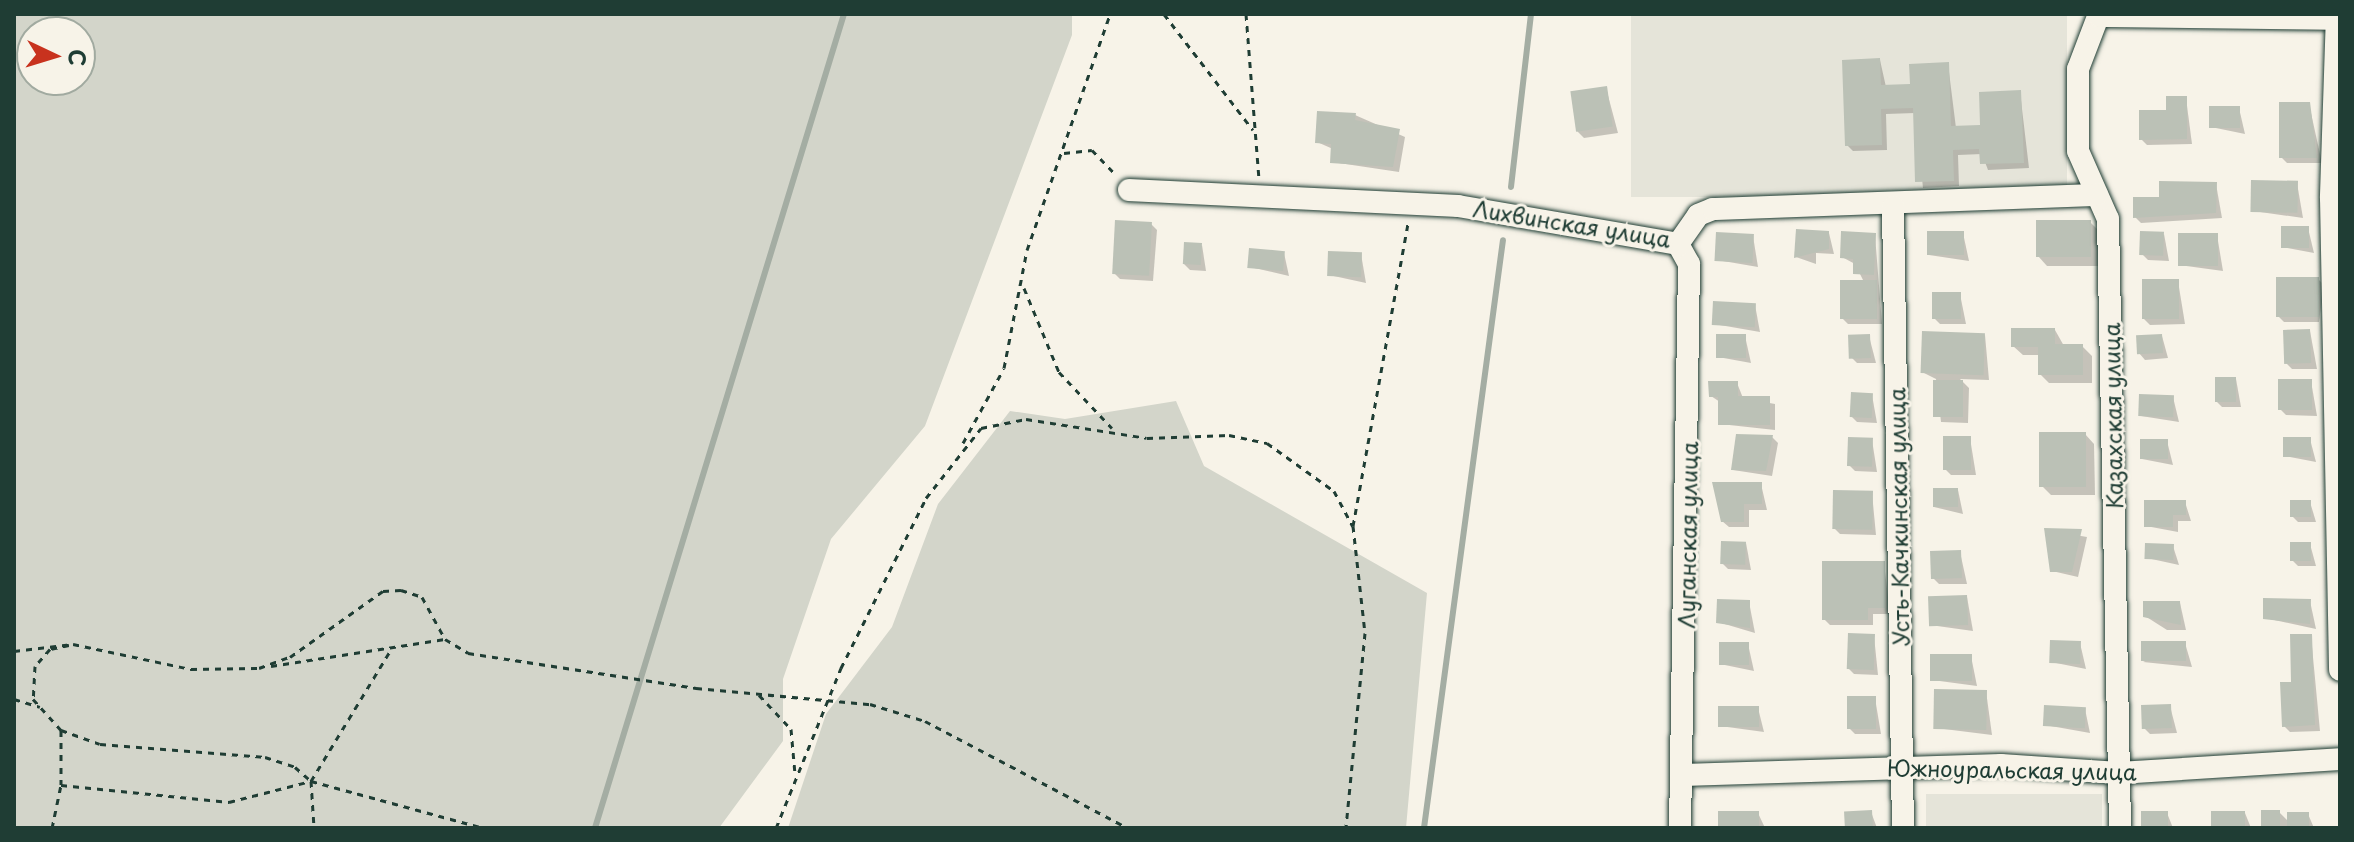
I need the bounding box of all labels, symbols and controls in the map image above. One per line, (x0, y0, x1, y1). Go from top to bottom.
north arrow (16, 16, 96, 96)
text: С (61, 48, 95, 67)
street label: Лихвинская улица (1471, 194, 1673, 252)
street label: Казахская улица (2097, 322, 2127, 510)
street label: Усть-Качкинская улица (1883, 387, 1913, 647)
street label: Луганская улица (1672, 441, 1702, 629)
street label: Южноуральская улица (1886, 754, 2138, 784)

